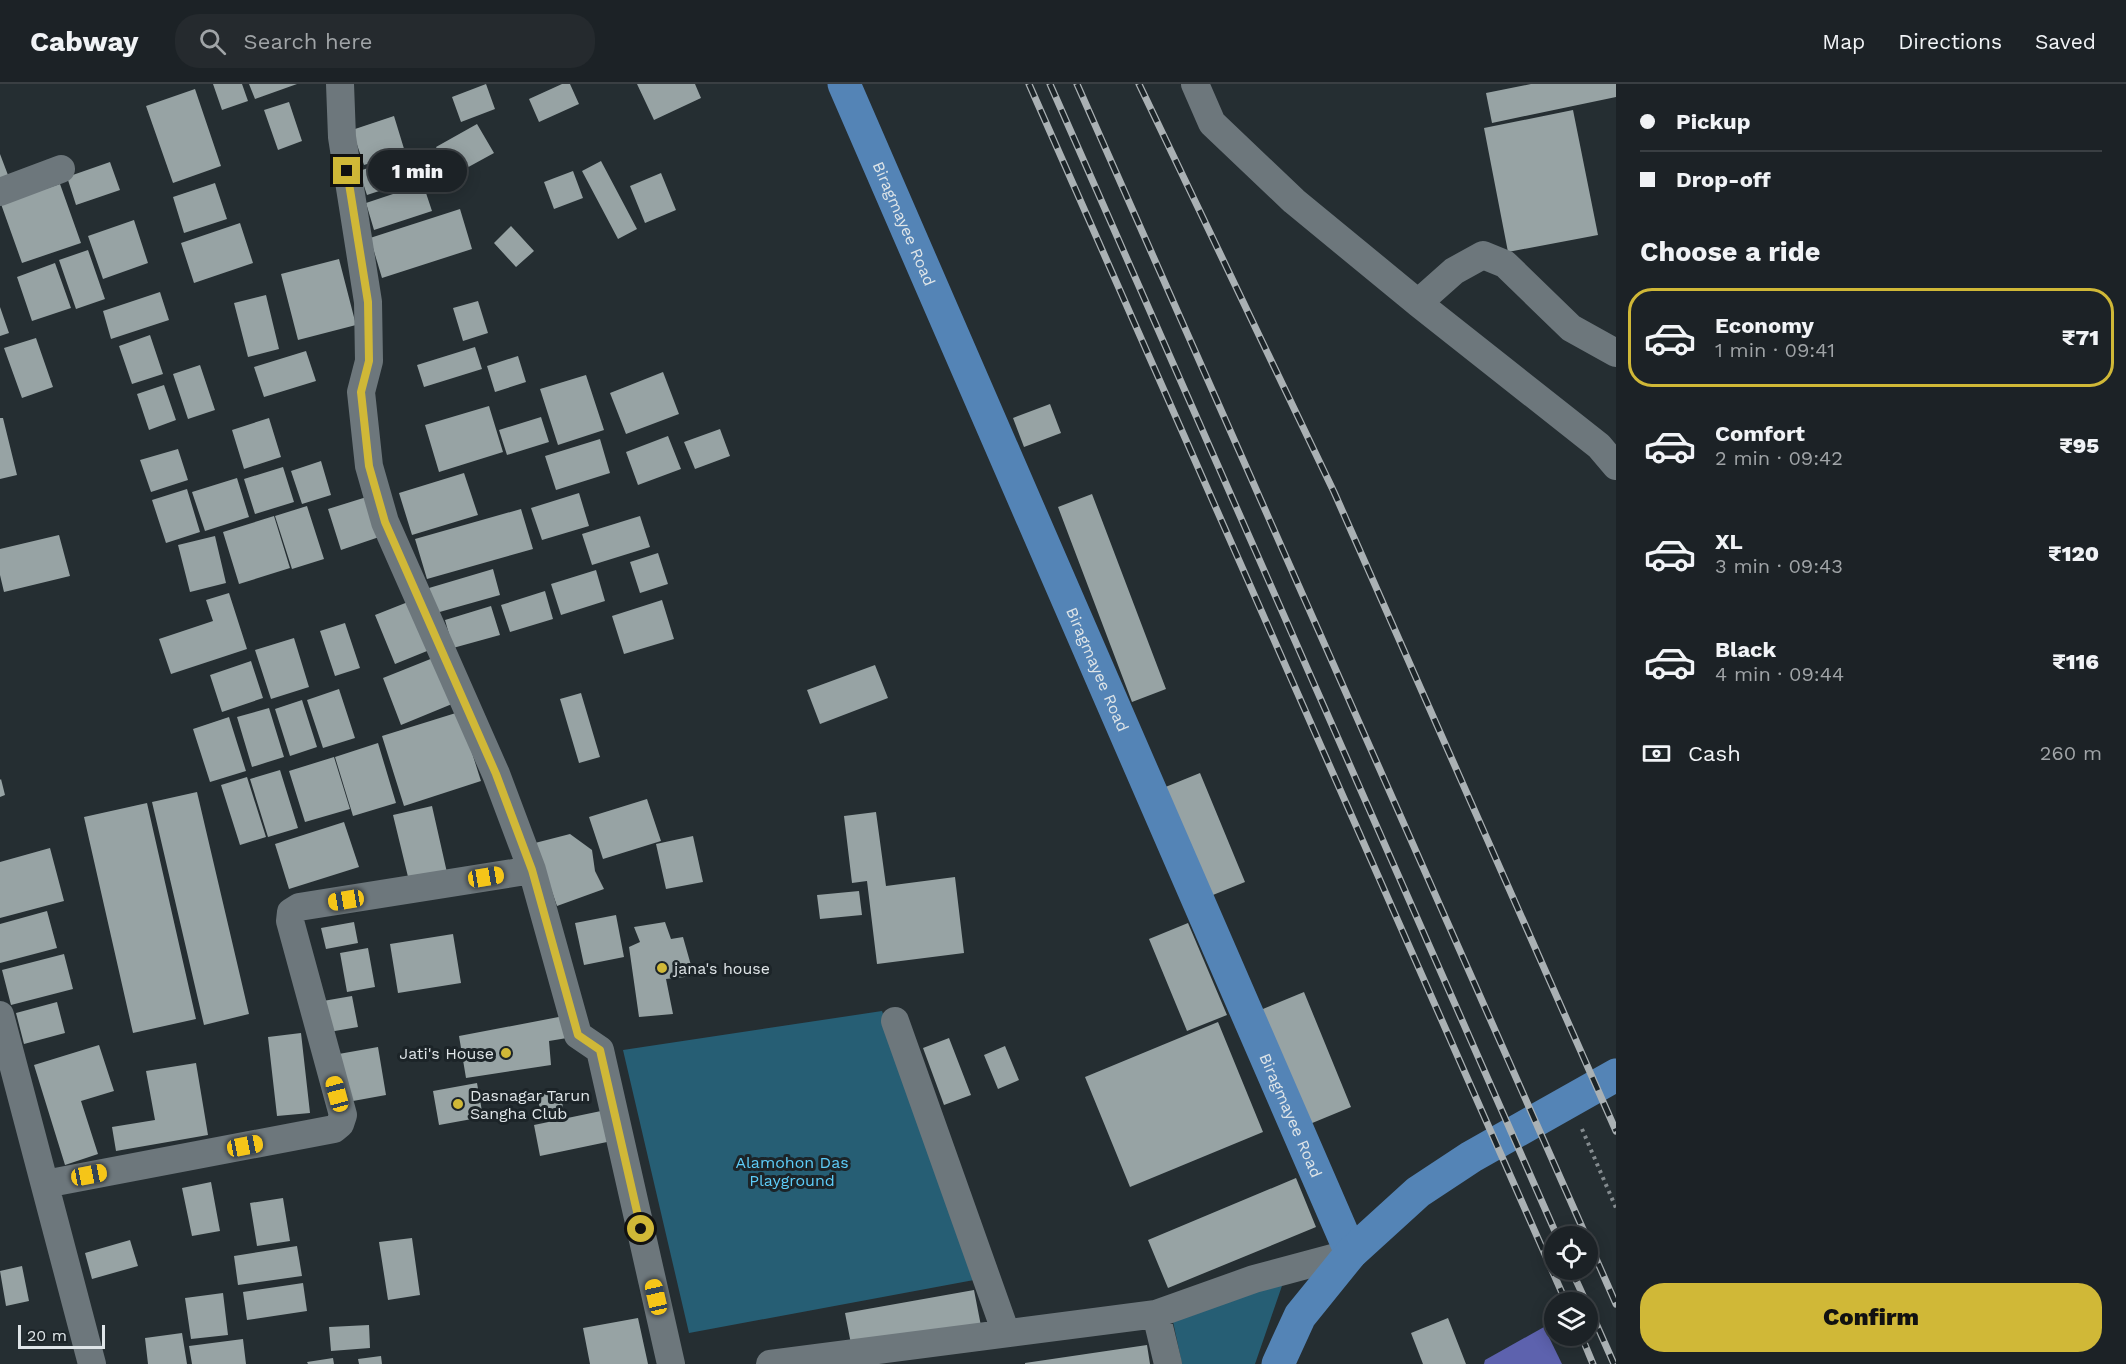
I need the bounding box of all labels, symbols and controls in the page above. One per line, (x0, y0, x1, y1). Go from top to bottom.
search box (175, 14, 595, 68)
text: Cabway (30, 25, 139, 58)
icon: search (196, 25, 229, 58)
text: Search here (244, 29, 373, 54)
text: Map (1822, 29, 1865, 54)
text: Directions (1898, 29, 2002, 54)
text: Saved (2035, 29, 2096, 54)
text: Pickup (1676, 109, 1751, 134)
callout: 1 min (368, 150, 467, 192)
route end (333, 157, 360, 184)
street label: Biragmayee Road (869, 158, 940, 289)
text: 1 min (392, 159, 443, 183)
text: Drop-off (1676, 167, 1771, 192)
text: Choose a ride (1640, 236, 1820, 268)
icon: car (1643, 311, 1697, 365)
text: Economy (1715, 313, 1814, 338)
text: ₹71 (2062, 325, 2099, 350)
text: 1 min · 09:41 (1715, 338, 1835, 362)
icon: car (1643, 419, 1697, 473)
text: Comfort (1715, 421, 1805, 446)
text: ₹95 (2059, 433, 2099, 458)
text: 2 min · 09:42 (1715, 446, 1843, 470)
icon: car (1643, 527, 1697, 581)
text: XL (1715, 529, 1743, 554)
text: ₹120 (2048, 541, 2099, 566)
text: 3 min · 09:43 (1715, 554, 1843, 578)
street label: Biragmayee Road (1063, 604, 1133, 734)
icon: car (1643, 635, 1697, 689)
text: Black (1715, 637, 1776, 662)
text: ₹116 (2052, 649, 2099, 674)
text: 4 min · 09:44 (1715, 662, 1844, 686)
icon: cash (1640, 737, 1673, 770)
text: Cash (1688, 741, 1741, 766)
text: 260 m (2040, 741, 2102, 765)
car (467, 865, 505, 889)
car (327, 888, 365, 912)
place label: jana's house (672, 959, 770, 978)
marker: jana's house (655, 961, 669, 975)
place label: Jati's House (399, 1044, 494, 1063)
marker: Jati's House (499, 1046, 513, 1060)
street label: Biragmayee Road (1256, 1050, 1327, 1180)
car (324, 1074, 350, 1114)
place label: Dasnagar Tarun Sangha Club (470, 1086, 590, 1123)
marker: Dasnagar Tarun Sangha Club (451, 1097, 465, 1111)
car (226, 1134, 264, 1158)
park label: Alamohon Das Playground (735, 1153, 849, 1190)
car (70, 1163, 108, 1187)
route start (627, 1215, 654, 1242)
map controls (1544, 1226, 1598, 1346)
button: locate (1544, 1226, 1598, 1280)
car (643, 1277, 669, 1317)
button: Confirm (1640, 1283, 2102, 1352)
button: layers (1544, 1292, 1598, 1346)
scale bar (18, 1322, 105, 1350)
text: 20 m (27, 1326, 67, 1345)

